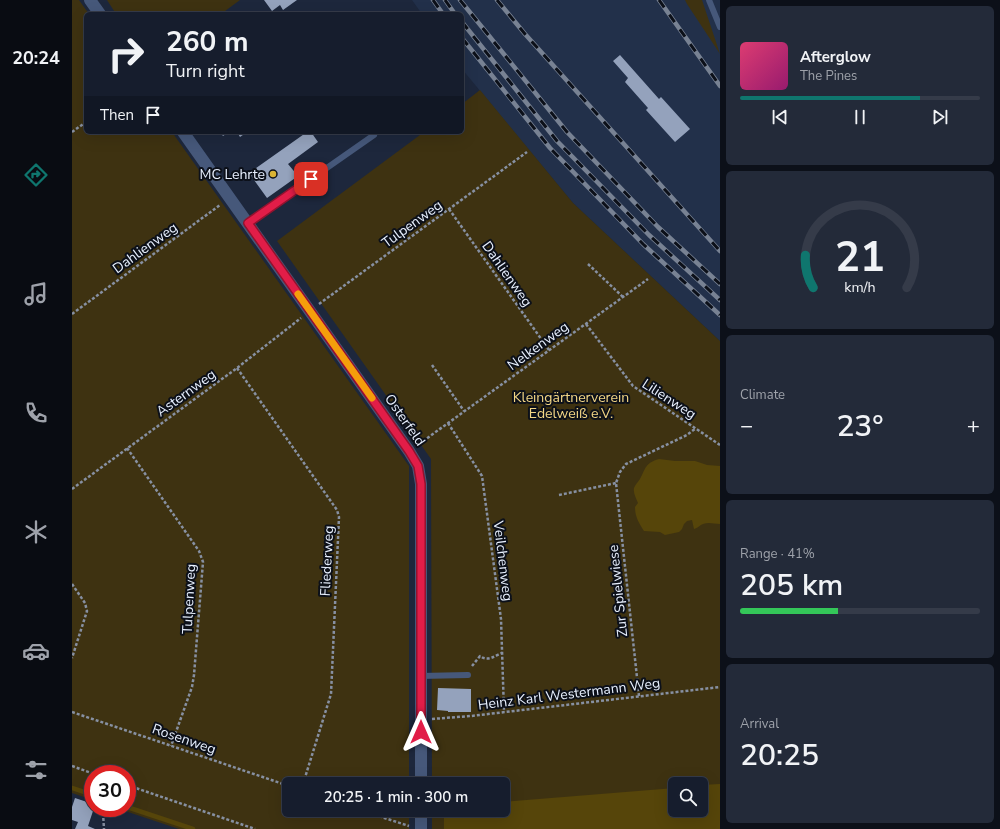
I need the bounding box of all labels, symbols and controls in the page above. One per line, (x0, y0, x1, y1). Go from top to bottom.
text: 260 m (166, 23, 249, 61)
icon: right (100, 28, 152, 80)
text: 20:24 (12, 46, 60, 70)
text: Afterglow (800, 47, 871, 67)
text: Turn right (166, 59, 245, 83)
text: The Pines (800, 67, 857, 85)
icon: arrive (142, 104, 164, 126)
text: Then (100, 105, 134, 125)
icon: previous (769, 106, 791, 128)
icon: pause (849, 106, 871, 128)
icon: next (929, 106, 951, 128)
icon: directions (22, 161, 50, 189)
pin (294, 162, 328, 196)
place label: MC Lehrte (199, 165, 265, 184)
icon: arrive (300, 168, 322, 190)
marker: MC Lehrte (268, 169, 278, 179)
street label: Tulpenweg (378, 196, 446, 252)
street label: Dahlienweg (109, 218, 181, 278)
text: 21 (835, 229, 885, 286)
street label: Dahlienweg (477, 238, 537, 310)
text: km/h (844, 277, 876, 296)
icon: music (22, 280, 50, 308)
street label: Nelkenweg (504, 317, 572, 375)
street label: Asternweg (152, 365, 220, 421)
street label: Lilienweg (638, 374, 700, 424)
text: Climate (740, 386, 785, 404)
park label: Kleingärtnerverein Edelweiß e.V. (513, 388, 629, 423)
street label: Osterfeld (380, 390, 430, 450)
icon: phone (22, 399, 50, 427)
text: 23° (836, 406, 884, 447)
text: − (740, 411, 753, 441)
text: + (967, 411, 980, 441)
icon: climate (22, 518, 50, 546)
street label: Veilchenweg (489, 519, 517, 602)
street label: Fliederweg (316, 525, 338, 597)
street label: Zur Spielwiese (604, 544, 632, 638)
text: Range · 41% (740, 545, 815, 563)
street label: Tulpenweg (178, 563, 200, 635)
text: 205 km (740, 565, 843, 606)
icon: car (22, 637, 50, 665)
street label: Heinz Karl Westermann Weg (477, 673, 661, 715)
position arrow (400, 711, 442, 753)
text: Arrival (740, 715, 779, 733)
street label: Rosenweg (150, 719, 218, 759)
text: 20:25 (740, 735, 819, 776)
icon: filters (22, 756, 50, 784)
speed limit sign: 30 (84, 765, 136, 817)
map controls (668, 777, 708, 817)
button: search (668, 777, 708, 817)
text: 20:25 · 1 min · 300 m (324, 787, 468, 807)

